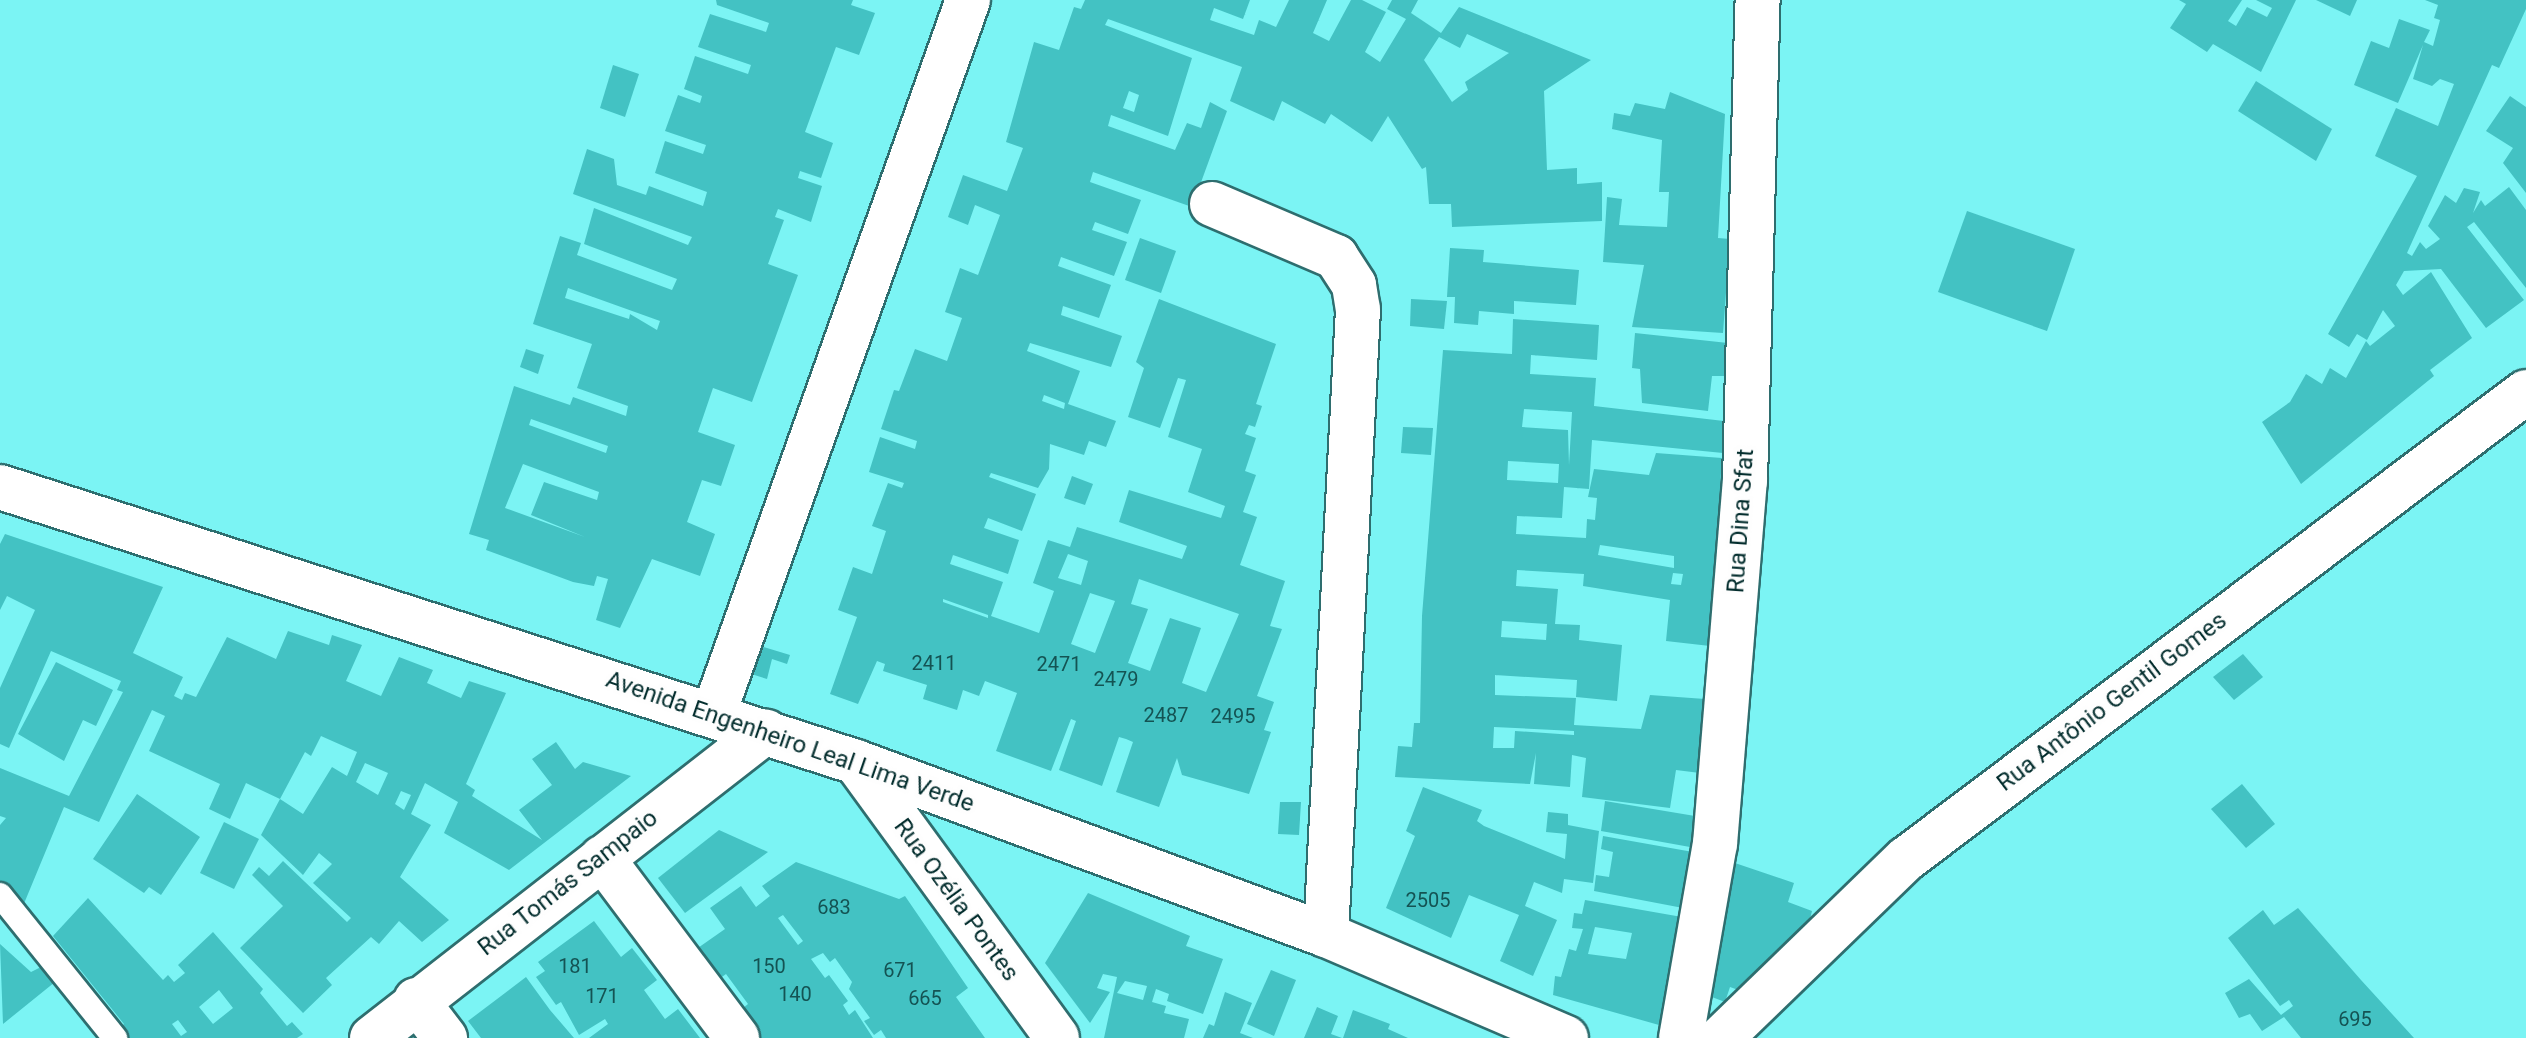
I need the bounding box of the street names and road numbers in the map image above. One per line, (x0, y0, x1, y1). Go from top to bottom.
street label: Rua Dina Sfat (1722, 448, 1760, 594)
street label: Rua Antônio Gentil Gomes (1992, 606, 2232, 798)
street label: Avenida Engenheiro Leal Lima Verde (602, 665, 978, 819)
street label: Rua Tomás Sampaio (472, 804, 664, 962)
street label: Rua Ozélia Pontes (887, 813, 1025, 987)

